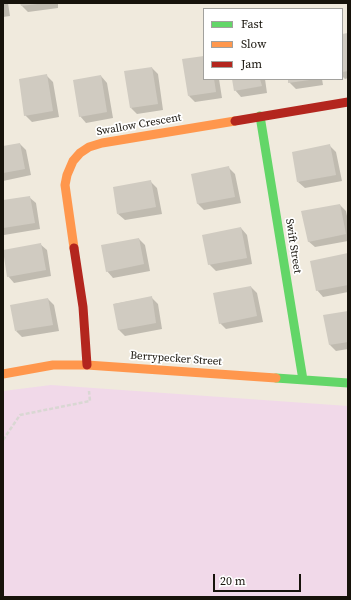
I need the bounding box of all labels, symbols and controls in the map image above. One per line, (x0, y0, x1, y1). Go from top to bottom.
legend (203, 8, 343, 80)
text: Fast (241, 16, 263, 32)
text: Slow (241, 36, 266, 52)
text: Jam (241, 56, 262, 72)
street label: Swallow Crescent (96, 111, 182, 139)
street label: Swift Street (282, 218, 304, 274)
street label: Berrypecker Street (130, 349, 222, 369)
scale bar (215, 566, 303, 592)
text: 20 m (220, 573, 246, 589)

